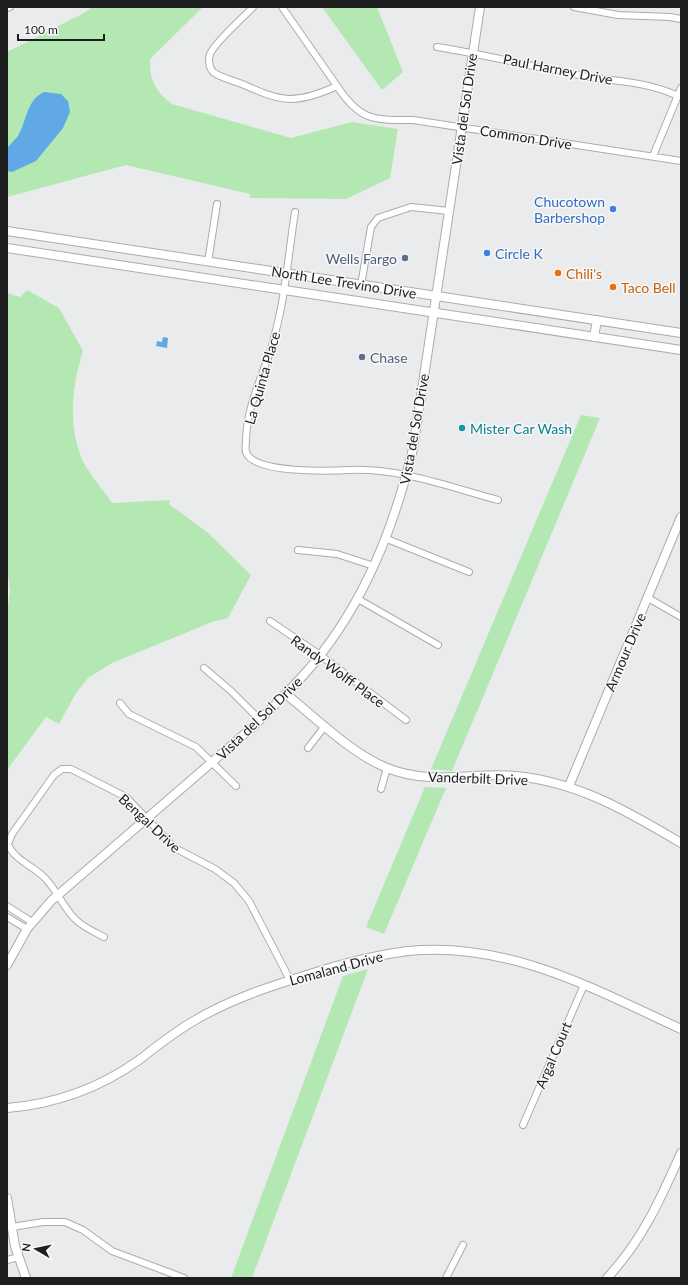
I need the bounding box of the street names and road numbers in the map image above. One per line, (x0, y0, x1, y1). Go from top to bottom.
street label: Paul Harney Drive (502, 50, 614, 88)
street label: Vista del Sol Drive (448, 52, 480, 166)
street label: Common Drive (479, 121, 573, 153)
street label: North Lee Trevino Drive (270, 262, 418, 302)
street label: La Quinta Place (241, 330, 283, 426)
street label: Vista del Sol Drive (396, 372, 432, 486)
street label: Armour Drive (601, 610, 649, 694)
street label: Randy Wolff Place (288, 631, 388, 711)
street label: Vista del Sol Drive (213, 673, 305, 763)
street label: Vanderbilt Drive (428, 768, 528, 788)
street label: Bengal Drive (115, 790, 185, 856)
street label: Lomaland Drive (287, 947, 385, 989)
street label: Argal Court (531, 1019, 575, 1091)

